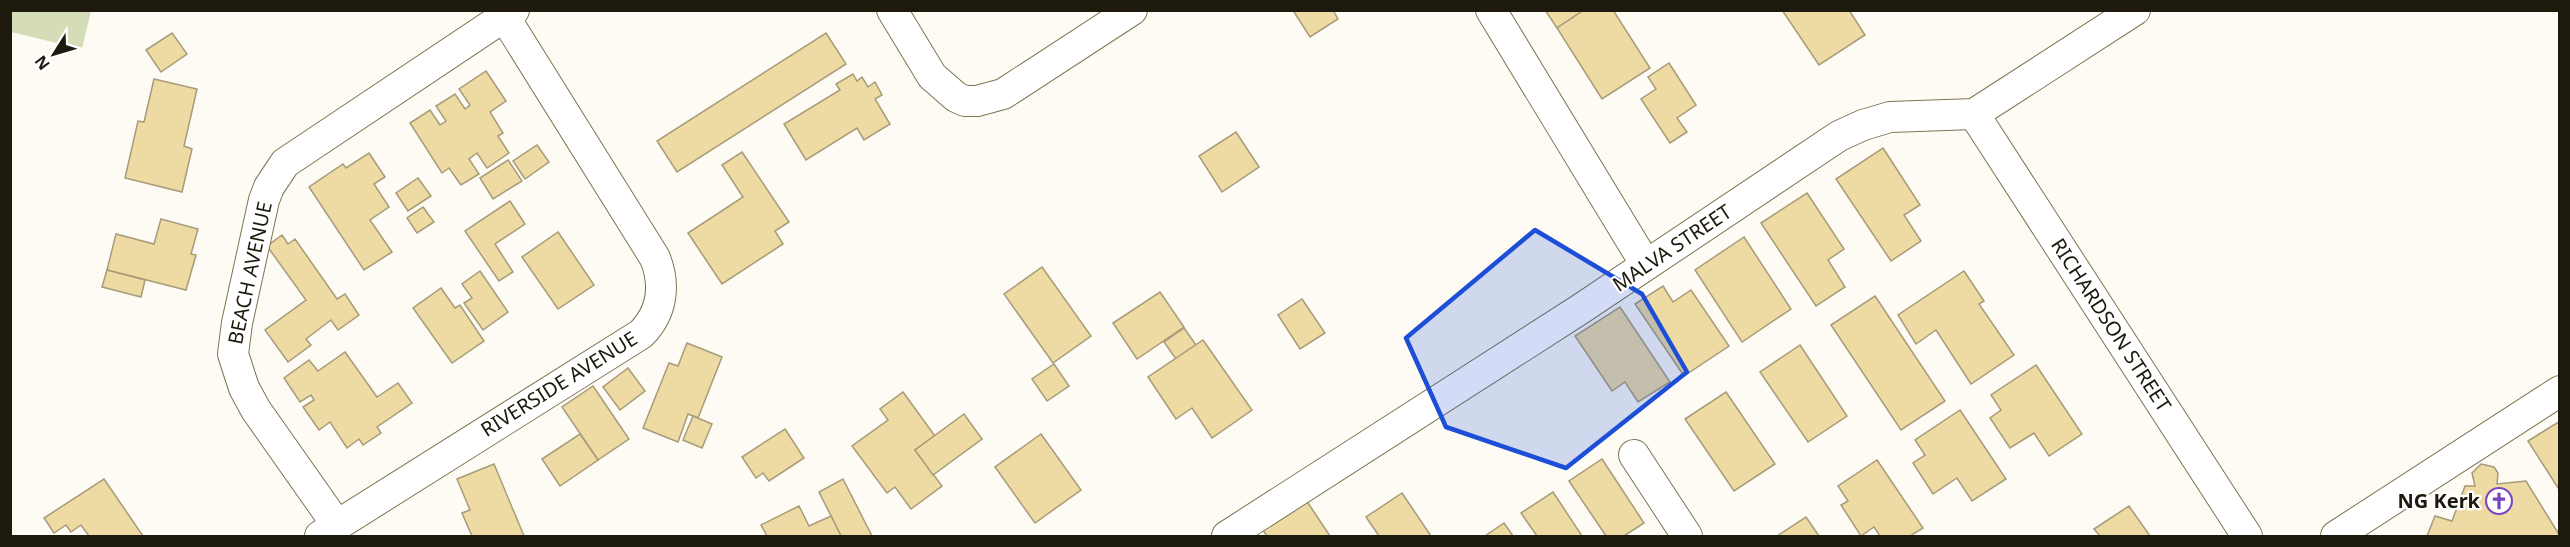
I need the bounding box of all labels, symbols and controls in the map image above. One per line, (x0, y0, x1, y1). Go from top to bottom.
north arrow (24, 24, 84, 84)
text: N (29, 51, 55, 75)
street label: MALVA STREET (1607, 198, 1737, 297)
street label: BEACH AVENUE (221, 199, 278, 347)
street label: RICHARDSON STREET (2045, 233, 2178, 417)
street label: RIVERSIDE AVENUE (475, 325, 642, 443)
church icon: NG Kerk (2484, 486, 2514, 516)
place label: NG Kerk (2398, 487, 2481, 514)

